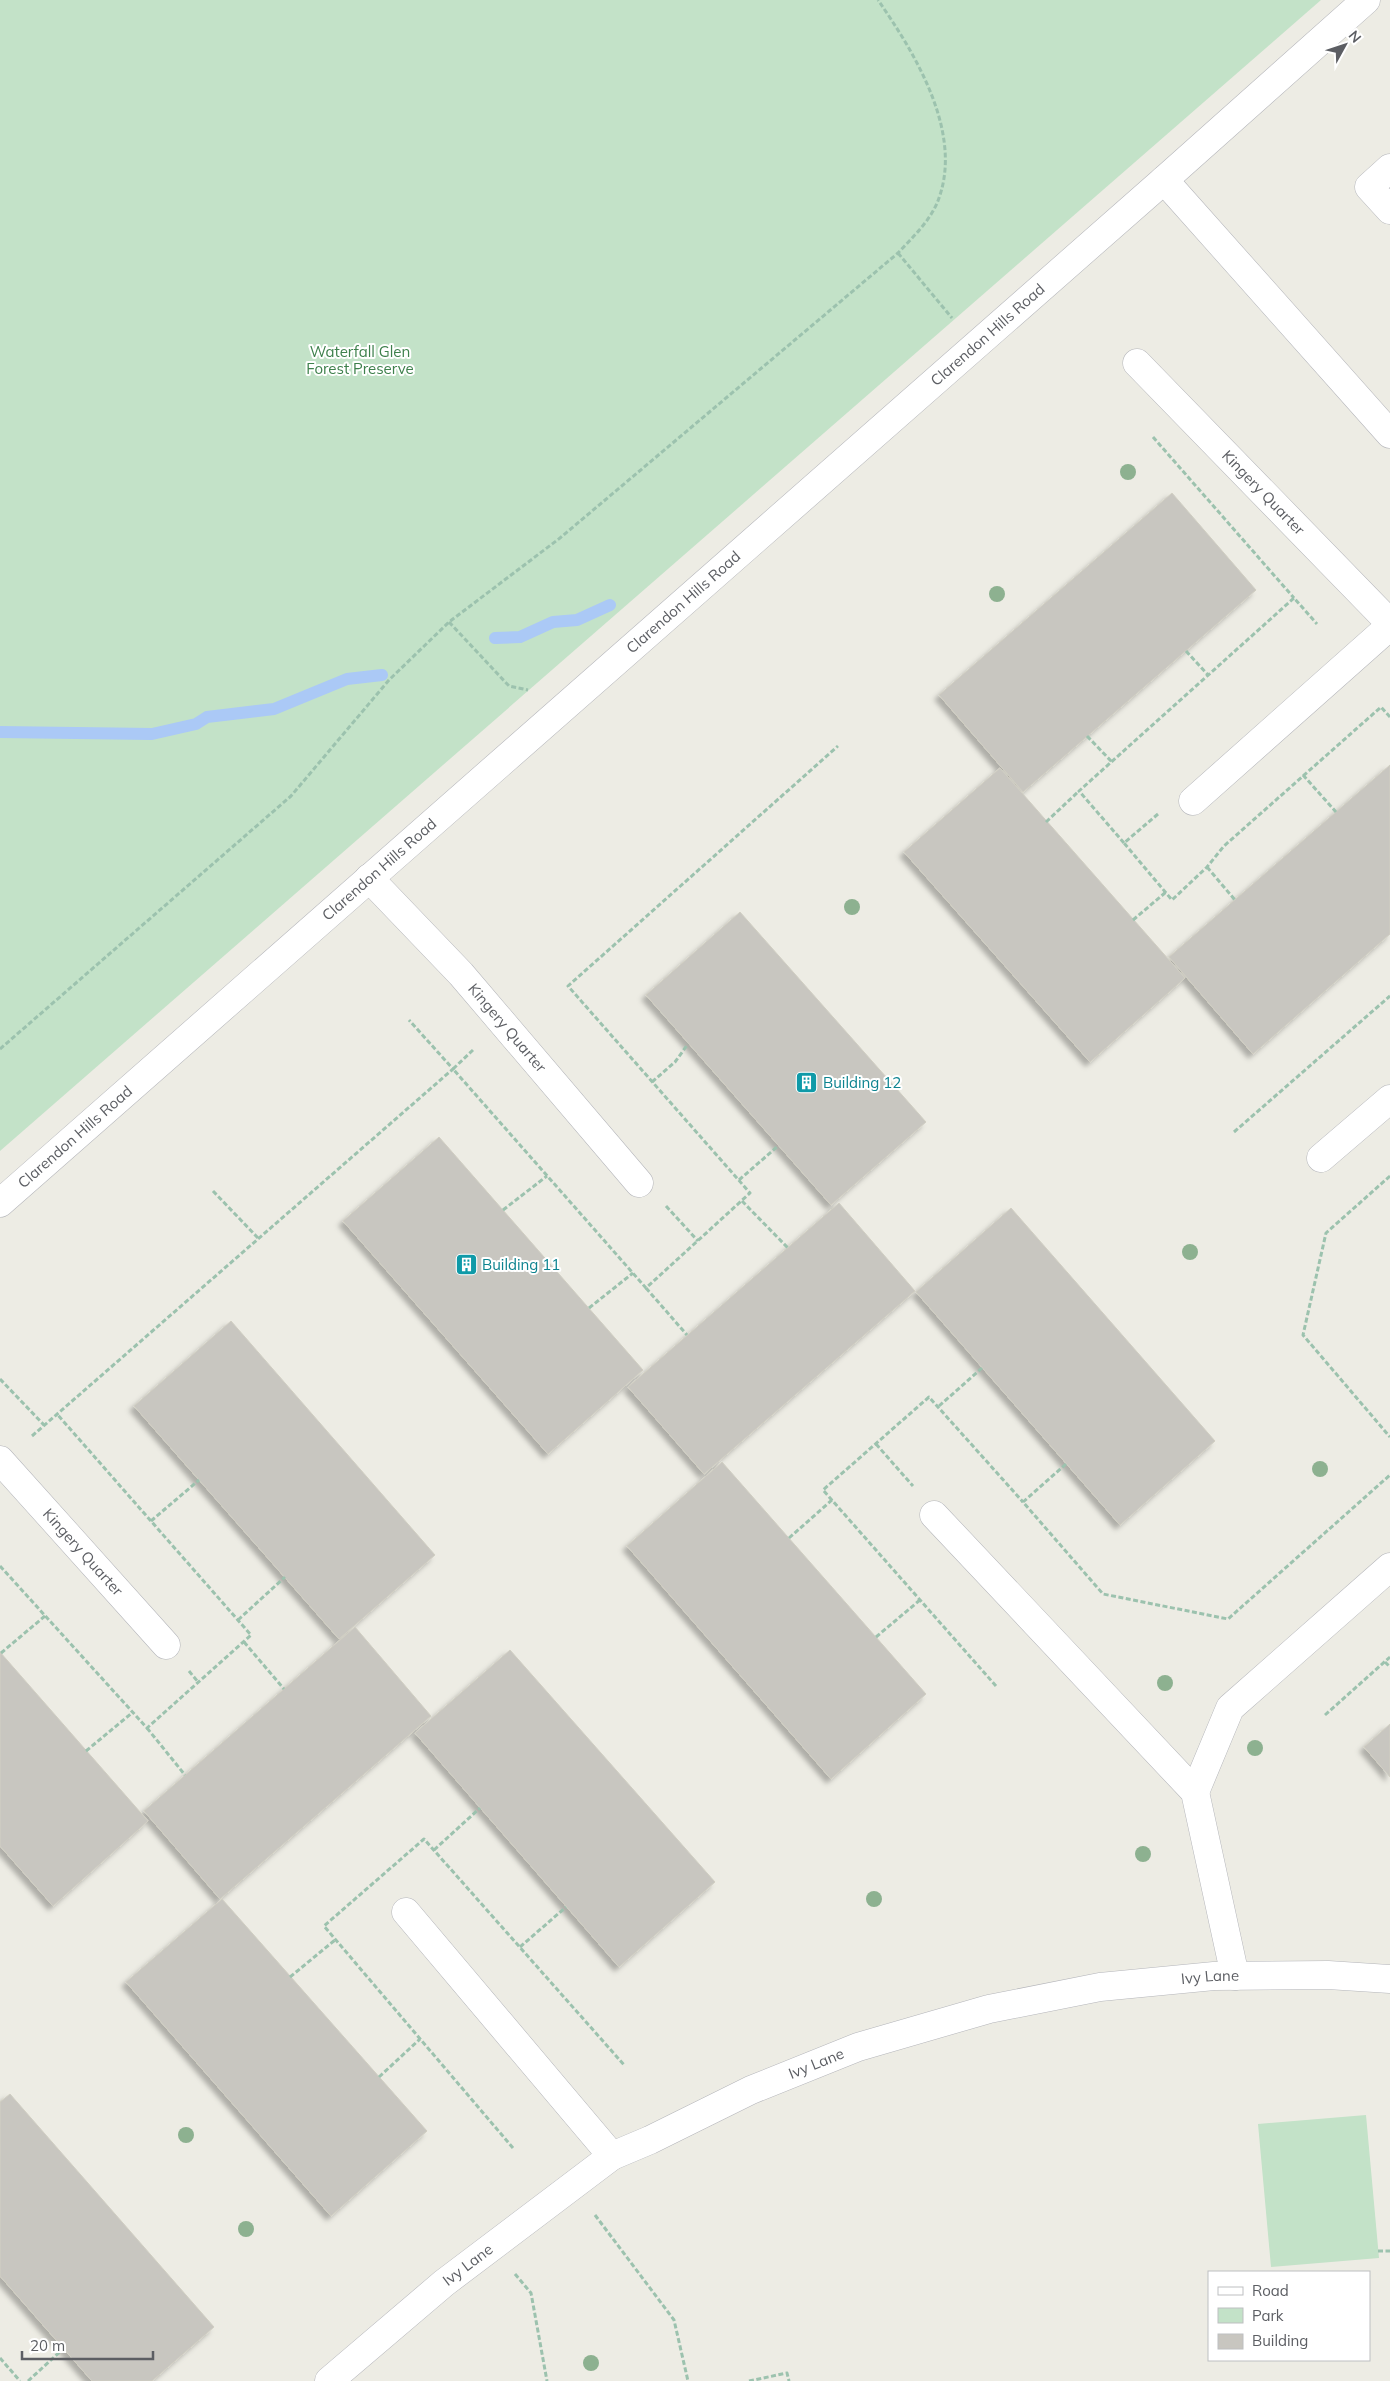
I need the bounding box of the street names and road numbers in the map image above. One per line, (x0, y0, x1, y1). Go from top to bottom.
street label: Clarendon Hills Road (926, 279, 1048, 390)
street label: Kingery Quarter (1218, 446, 1309, 539)
street label: Clarendon Hills Road (622, 547, 744, 657)
street label: Clarendon Hills Road (318, 814, 440, 925)
street label: Kingery Quarter (464, 979, 551, 1077)
street label: Clarendon Hills Road (14, 1081, 136, 1192)
street label: Kingery Quarter (39, 1504, 128, 1600)
street label: Ivy Lane (1180, 1966, 1239, 1988)
street label: Ivy Lane (786, 2044, 847, 2083)
street label: Ivy Lane (439, 2239, 496, 2290)

